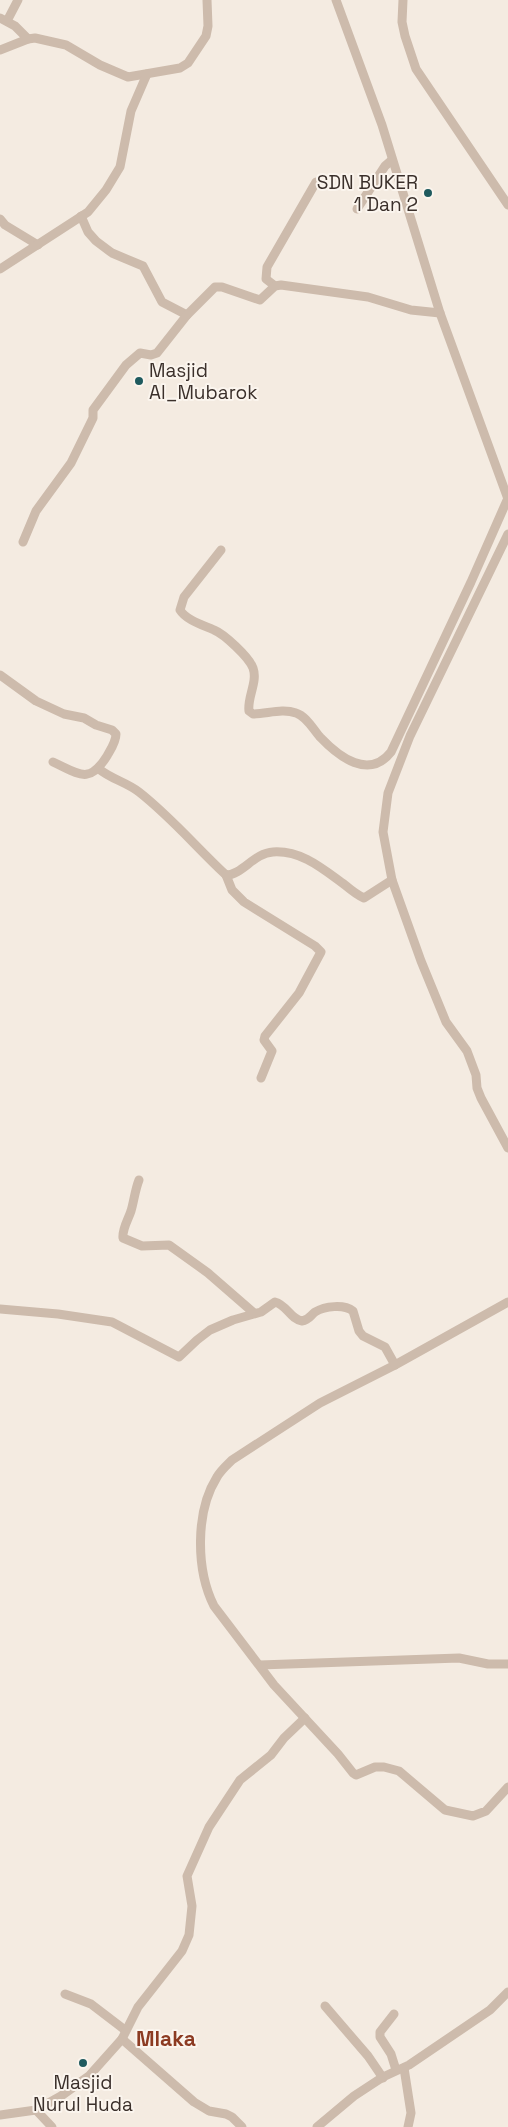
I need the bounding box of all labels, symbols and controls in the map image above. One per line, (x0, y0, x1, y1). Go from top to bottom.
place label: SDN BUKER 1 Dan 2 (317, 170, 418, 217)
marker: SDN BUKER 1 Dan 2 (422, 187, 434, 199)
place label: Masjid Al_Mubarok (149, 358, 257, 405)
marker: Masjid Al_Mubarok (133, 375, 145, 387)
district label: Mlaka (136, 2025, 196, 2052)
marker: Masjid Nurul Huda (77, 2057, 89, 2069)
place label: Masjid Nurul Huda (33, 2070, 133, 2117)

